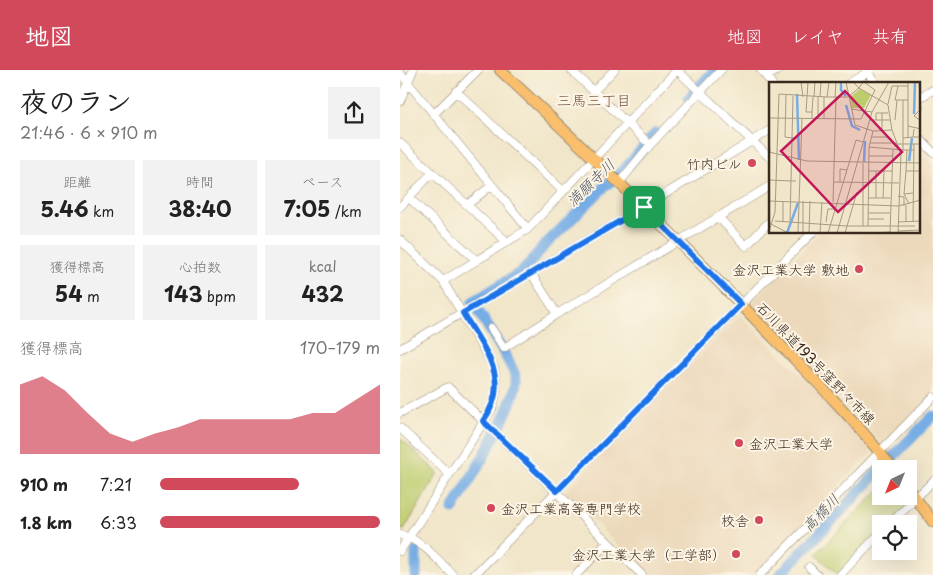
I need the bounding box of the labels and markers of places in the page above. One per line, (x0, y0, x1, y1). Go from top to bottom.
place label: 竹内ビル (686, 153, 742, 174)
marker: 竹内ビル (746, 157, 758, 169)
pin (623, 186, 665, 228)
place label: 金沢工業大学 敷地 (732, 259, 849, 280)
marker: 金沢工業大学 敷地 (853, 263, 865, 275)
place label: 金沢工業大学 (749, 433, 833, 454)
marker: 金沢工業大学 (733, 437, 745, 449)
place label: 金沢工業高等専門学校 (501, 498, 641, 519)
marker: 金沢工業高等専門学校 (485, 502, 497, 514)
place label: 校舎 (721, 510, 749, 531)
marker: 校舎 (753, 514, 765, 526)
place label: 金沢工業大学（工学部） (572, 544, 726, 565)
marker: 金沢工業大学（工学部） (730, 548, 742, 560)

